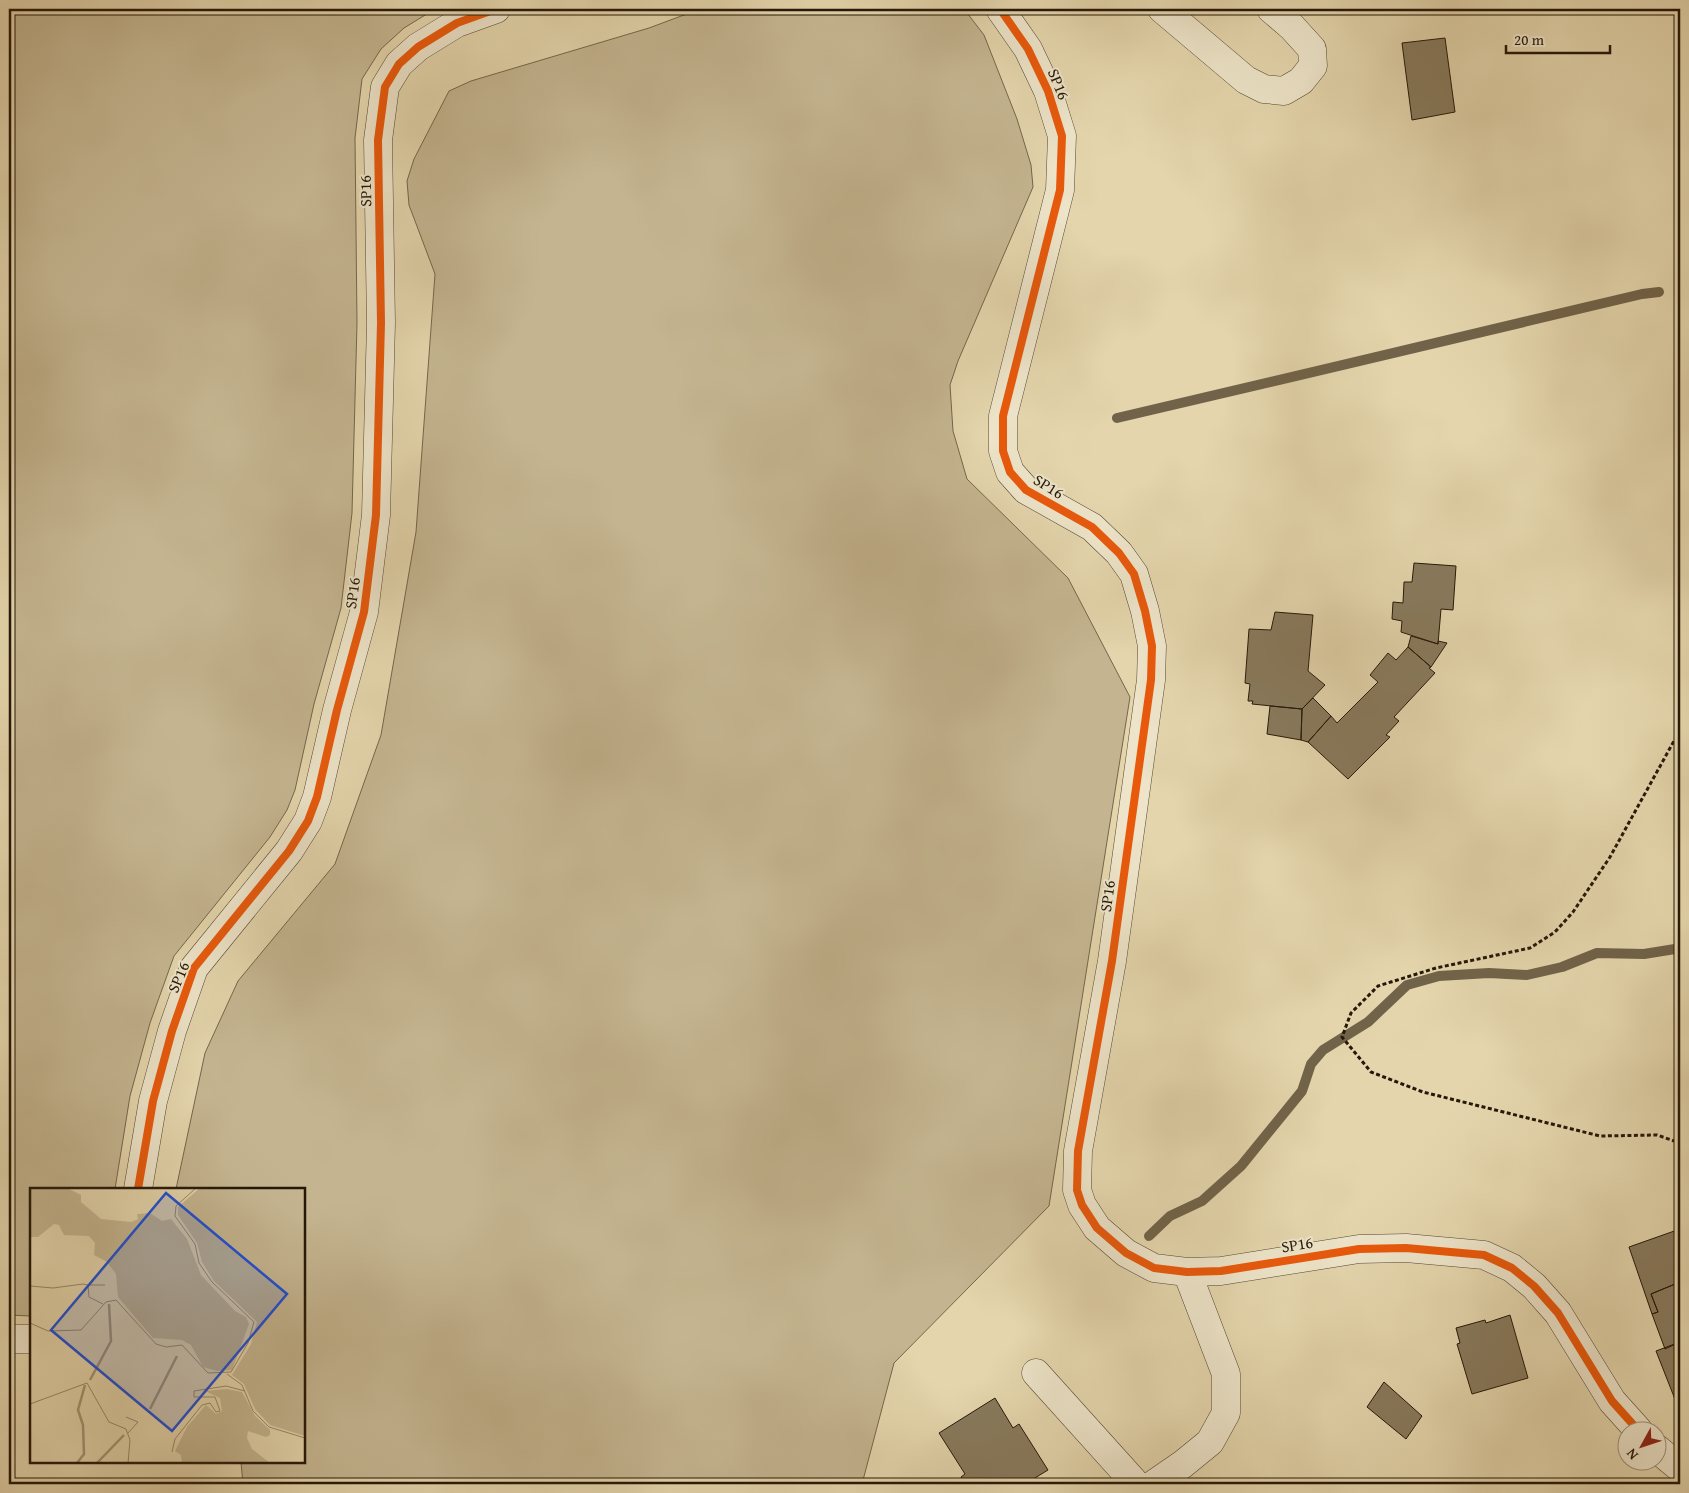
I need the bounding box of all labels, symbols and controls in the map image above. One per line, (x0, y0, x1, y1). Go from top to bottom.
scale bar (1506, 22, 1610, 54)
text: 20 m (1514, 29, 1545, 50)
street label: SP16 (1042, 65, 1076, 104)
street label: SP16 (353, 175, 377, 207)
street label: SP16 (1029, 467, 1069, 505)
street label: SP16 (338, 575, 366, 610)
street label: SP16 (1093, 878, 1121, 913)
street label: SP16 (161, 957, 195, 996)
inset map (30, 1188, 305, 1463)
street label: SP16 (1279, 1230, 1315, 1258)
north arrow (1616, 1420, 1666, 1470)
text: N (1621, 1444, 1643, 1464)

